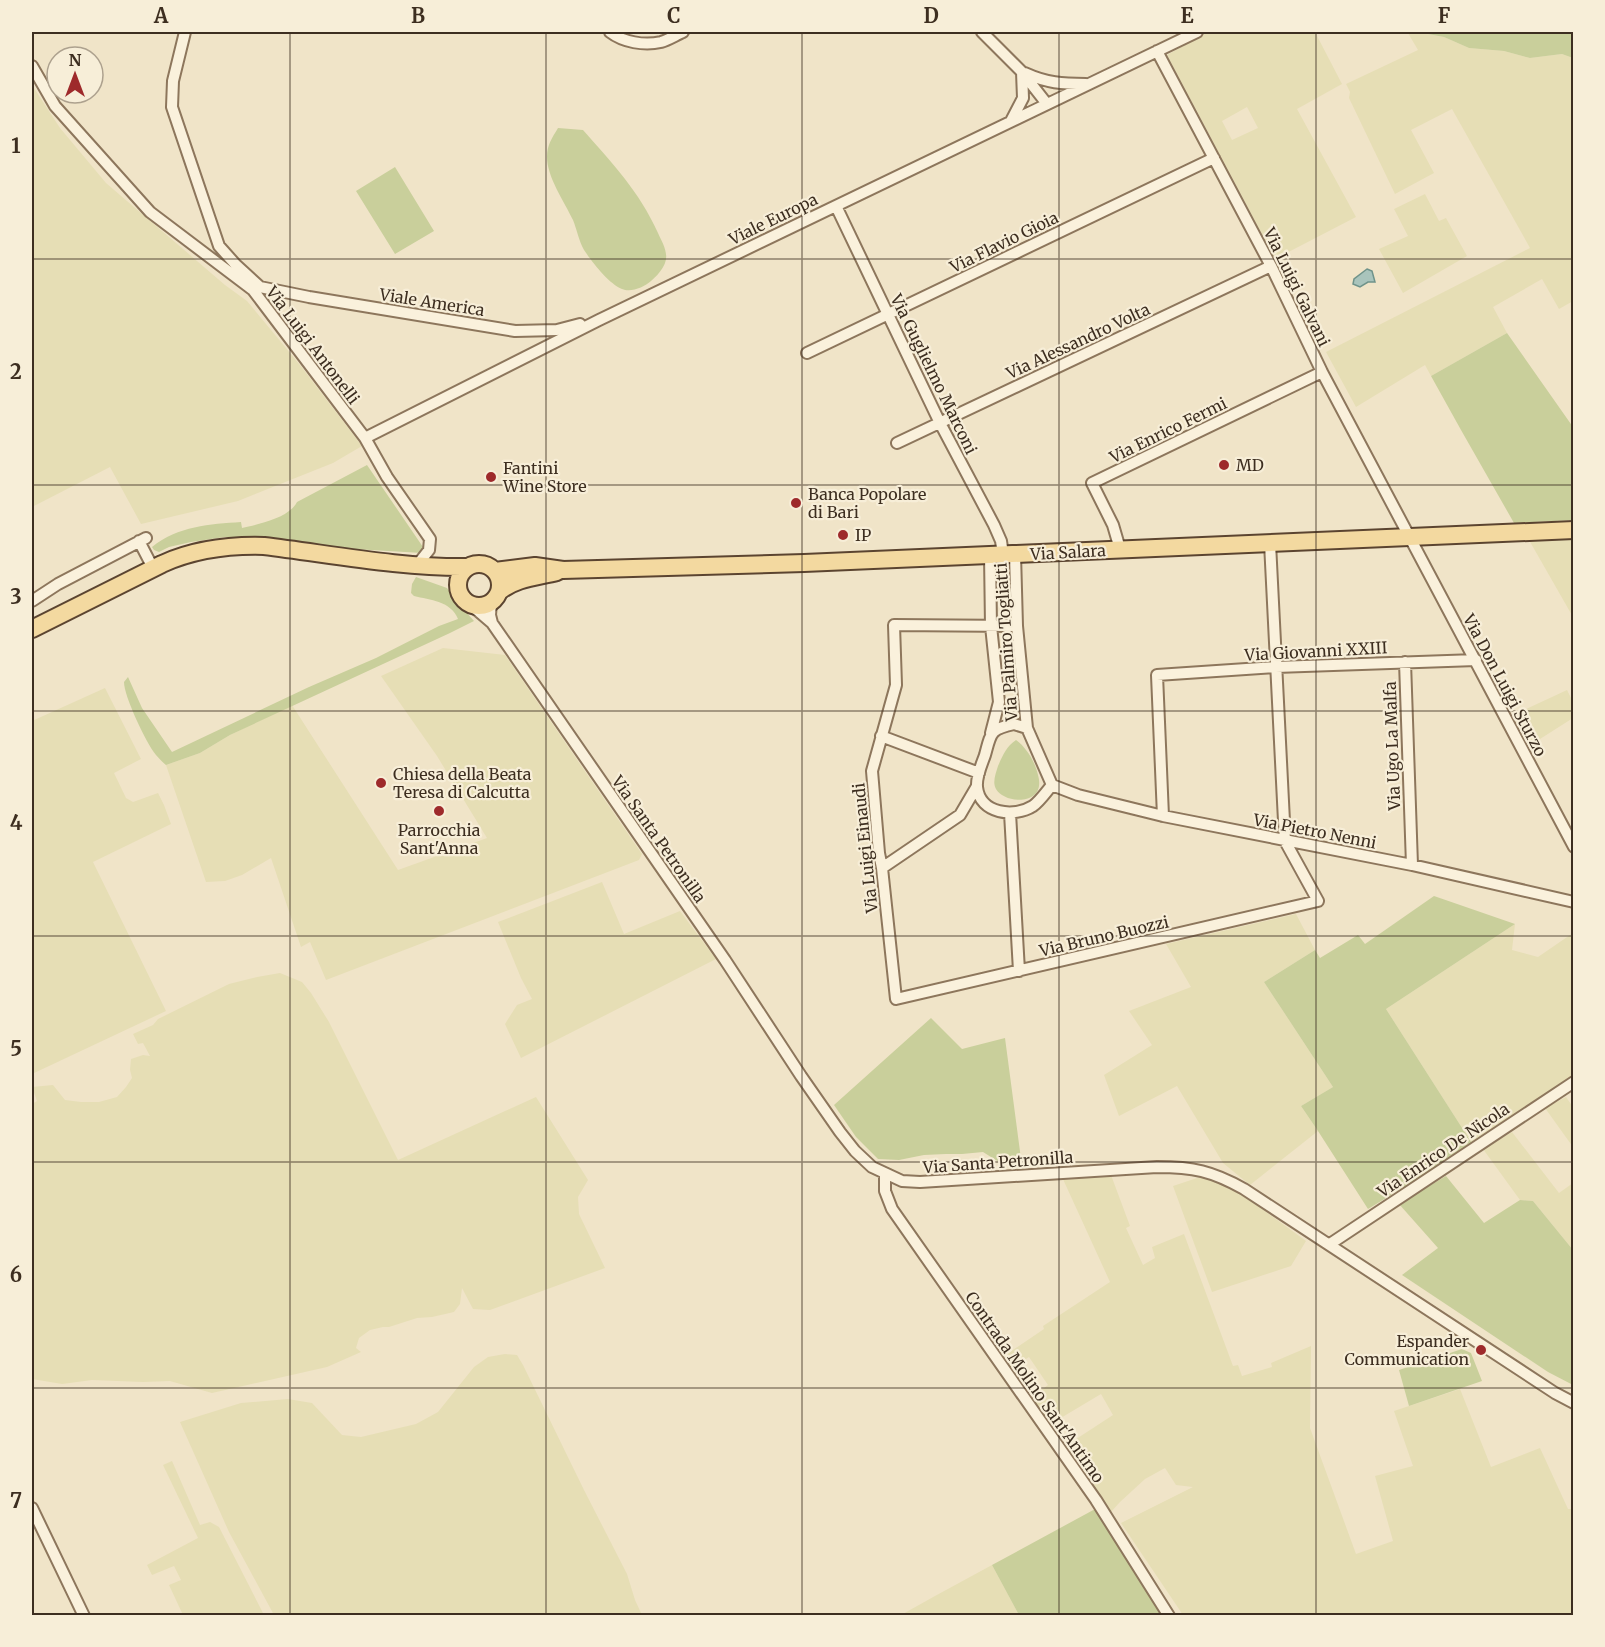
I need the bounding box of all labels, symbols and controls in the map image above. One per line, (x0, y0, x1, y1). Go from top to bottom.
text: A (153, 3, 169, 28)
text: B (411, 3, 425, 28)
text: C (667, 3, 681, 28)
text: D (923, 3, 939, 28)
text: E (1180, 3, 1194, 28)
text: F (1438, 3, 1451, 28)
north arrow (45, 45, 105, 105)
text: N (69, 50, 82, 70)
text: 1 (11, 133, 21, 158)
street label: Viale Europa (725, 189, 821, 250)
street label: Via Flavio Gioia (946, 207, 1062, 277)
street label: Via Luigi Galvani (1259, 223, 1334, 350)
street label: Via Luigi Antonelli (262, 281, 364, 408)
street label: Viale America (377, 284, 486, 320)
street label: Via Guglielmo Marconi (886, 290, 981, 457)
street label: Via Alessandro Volta (1002, 299, 1153, 384)
text: 2 (10, 359, 22, 384)
street label: Via Enrico Fermi (1105, 393, 1230, 467)
place label: MD (1236, 455, 1264, 475)
place label: Fantini Wine Store (502, 458, 587, 496)
marker: MD (1217, 458, 1231, 472)
marker: Fantini Wine Store (484, 470, 498, 484)
place label: Banca Popolare di Bari (808, 484, 926, 522)
marker: Banca Popolare di Bari (789, 496, 803, 510)
place label: IP (855, 525, 871, 545)
marker: IP (836, 528, 850, 542)
street label: Via Salara (1029, 540, 1107, 564)
street label: Via Palmiro Togliatti (990, 562, 1022, 723)
text: 3 (10, 584, 22, 609)
street label: Via Don Luigi Sturzo (1459, 609, 1551, 760)
street label: Via Giovanni XXIII (1243, 637, 1388, 665)
street label: Via Ugo La Malfa (1380, 681, 1404, 812)
place label: Chiesa della Beata Teresa di Calcutta (393, 764, 532, 802)
street label: Via Santa Petronilla (607, 771, 711, 907)
marker: Chiesa della Beata Teresa di Calcutta (374, 776, 388, 790)
street label: Via Luigi Einaudi (848, 782, 882, 915)
marker: Parrocchia Sant'Anna (432, 804, 446, 818)
street label: Via Pietro Nenni (1251, 809, 1378, 853)
text: 4 (10, 810, 23, 835)
place label: Parrocchia Sant'Anna (398, 820, 481, 858)
street label: Via Bruno Buozzi (1036, 911, 1171, 961)
text: 5 (10, 1036, 22, 1061)
street label: Via Enrico De Nicola (1372, 1098, 1513, 1202)
street label: Via Santa Petronilla (921, 1147, 1074, 1177)
text: 6 (10, 1262, 22, 1287)
street label: Contrada Molino Sant'Antimo (961, 1288, 1109, 1486)
place label: Espander Communication (1344, 1331, 1469, 1369)
marker: Espander Communication (1474, 1343, 1488, 1357)
text: 7 (10, 1488, 22, 1513)

